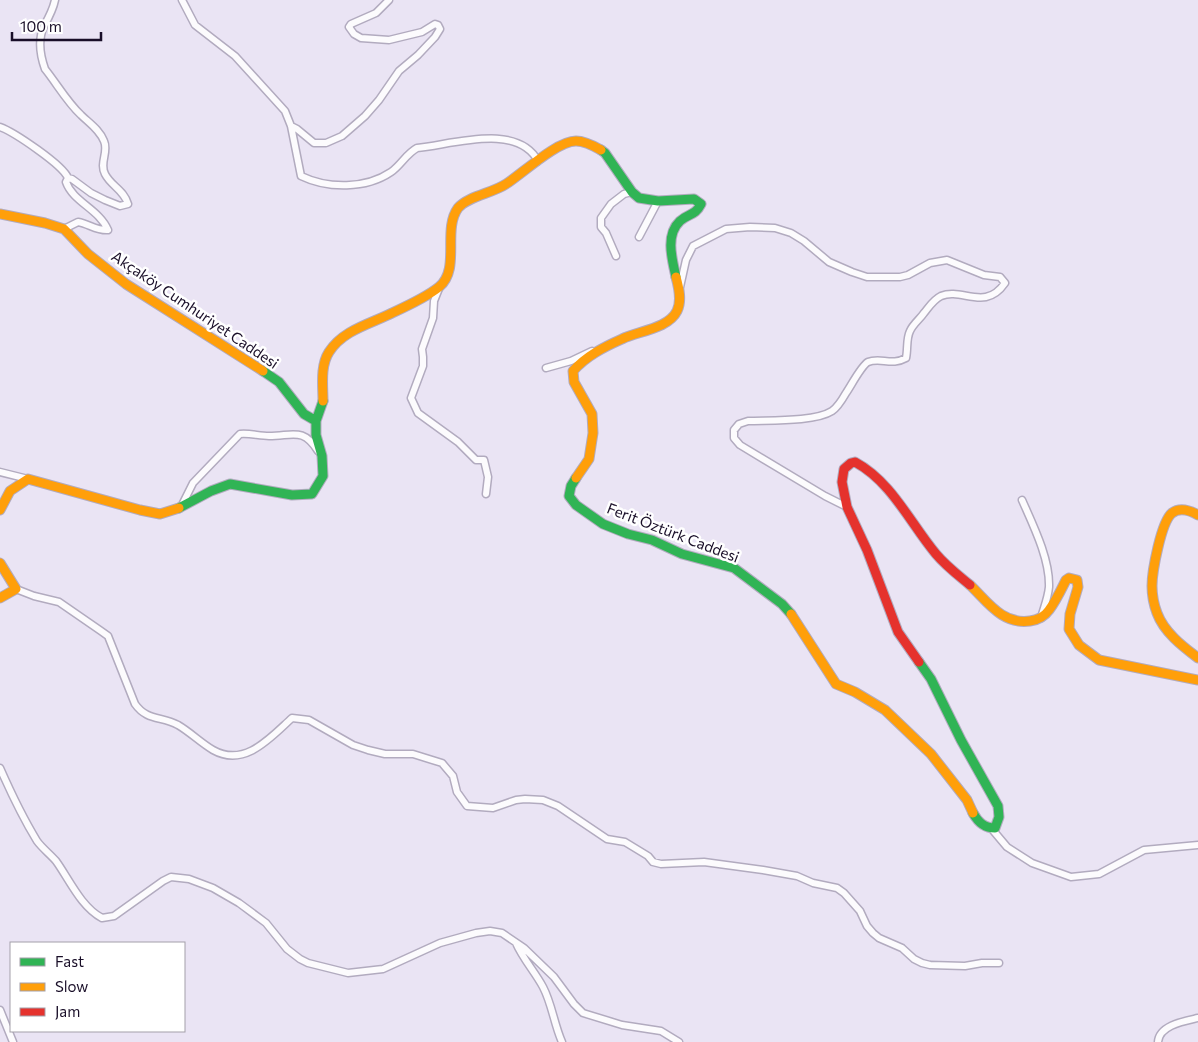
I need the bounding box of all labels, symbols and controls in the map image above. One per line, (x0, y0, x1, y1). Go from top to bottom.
scale bar (12, 10, 101, 42)
text: 100 m (20, 17, 62, 35)
street label: Akçaköy Cumhuriyet Caddesi (109, 247, 282, 372)
street label: Ferit Öztürk Caddesi (605, 499, 742, 566)
legend (10, 942, 185, 1032)
text: Fast (55, 952, 84, 970)
text: Slow (55, 977, 88, 995)
text: Jam (55, 1002, 80, 1020)

